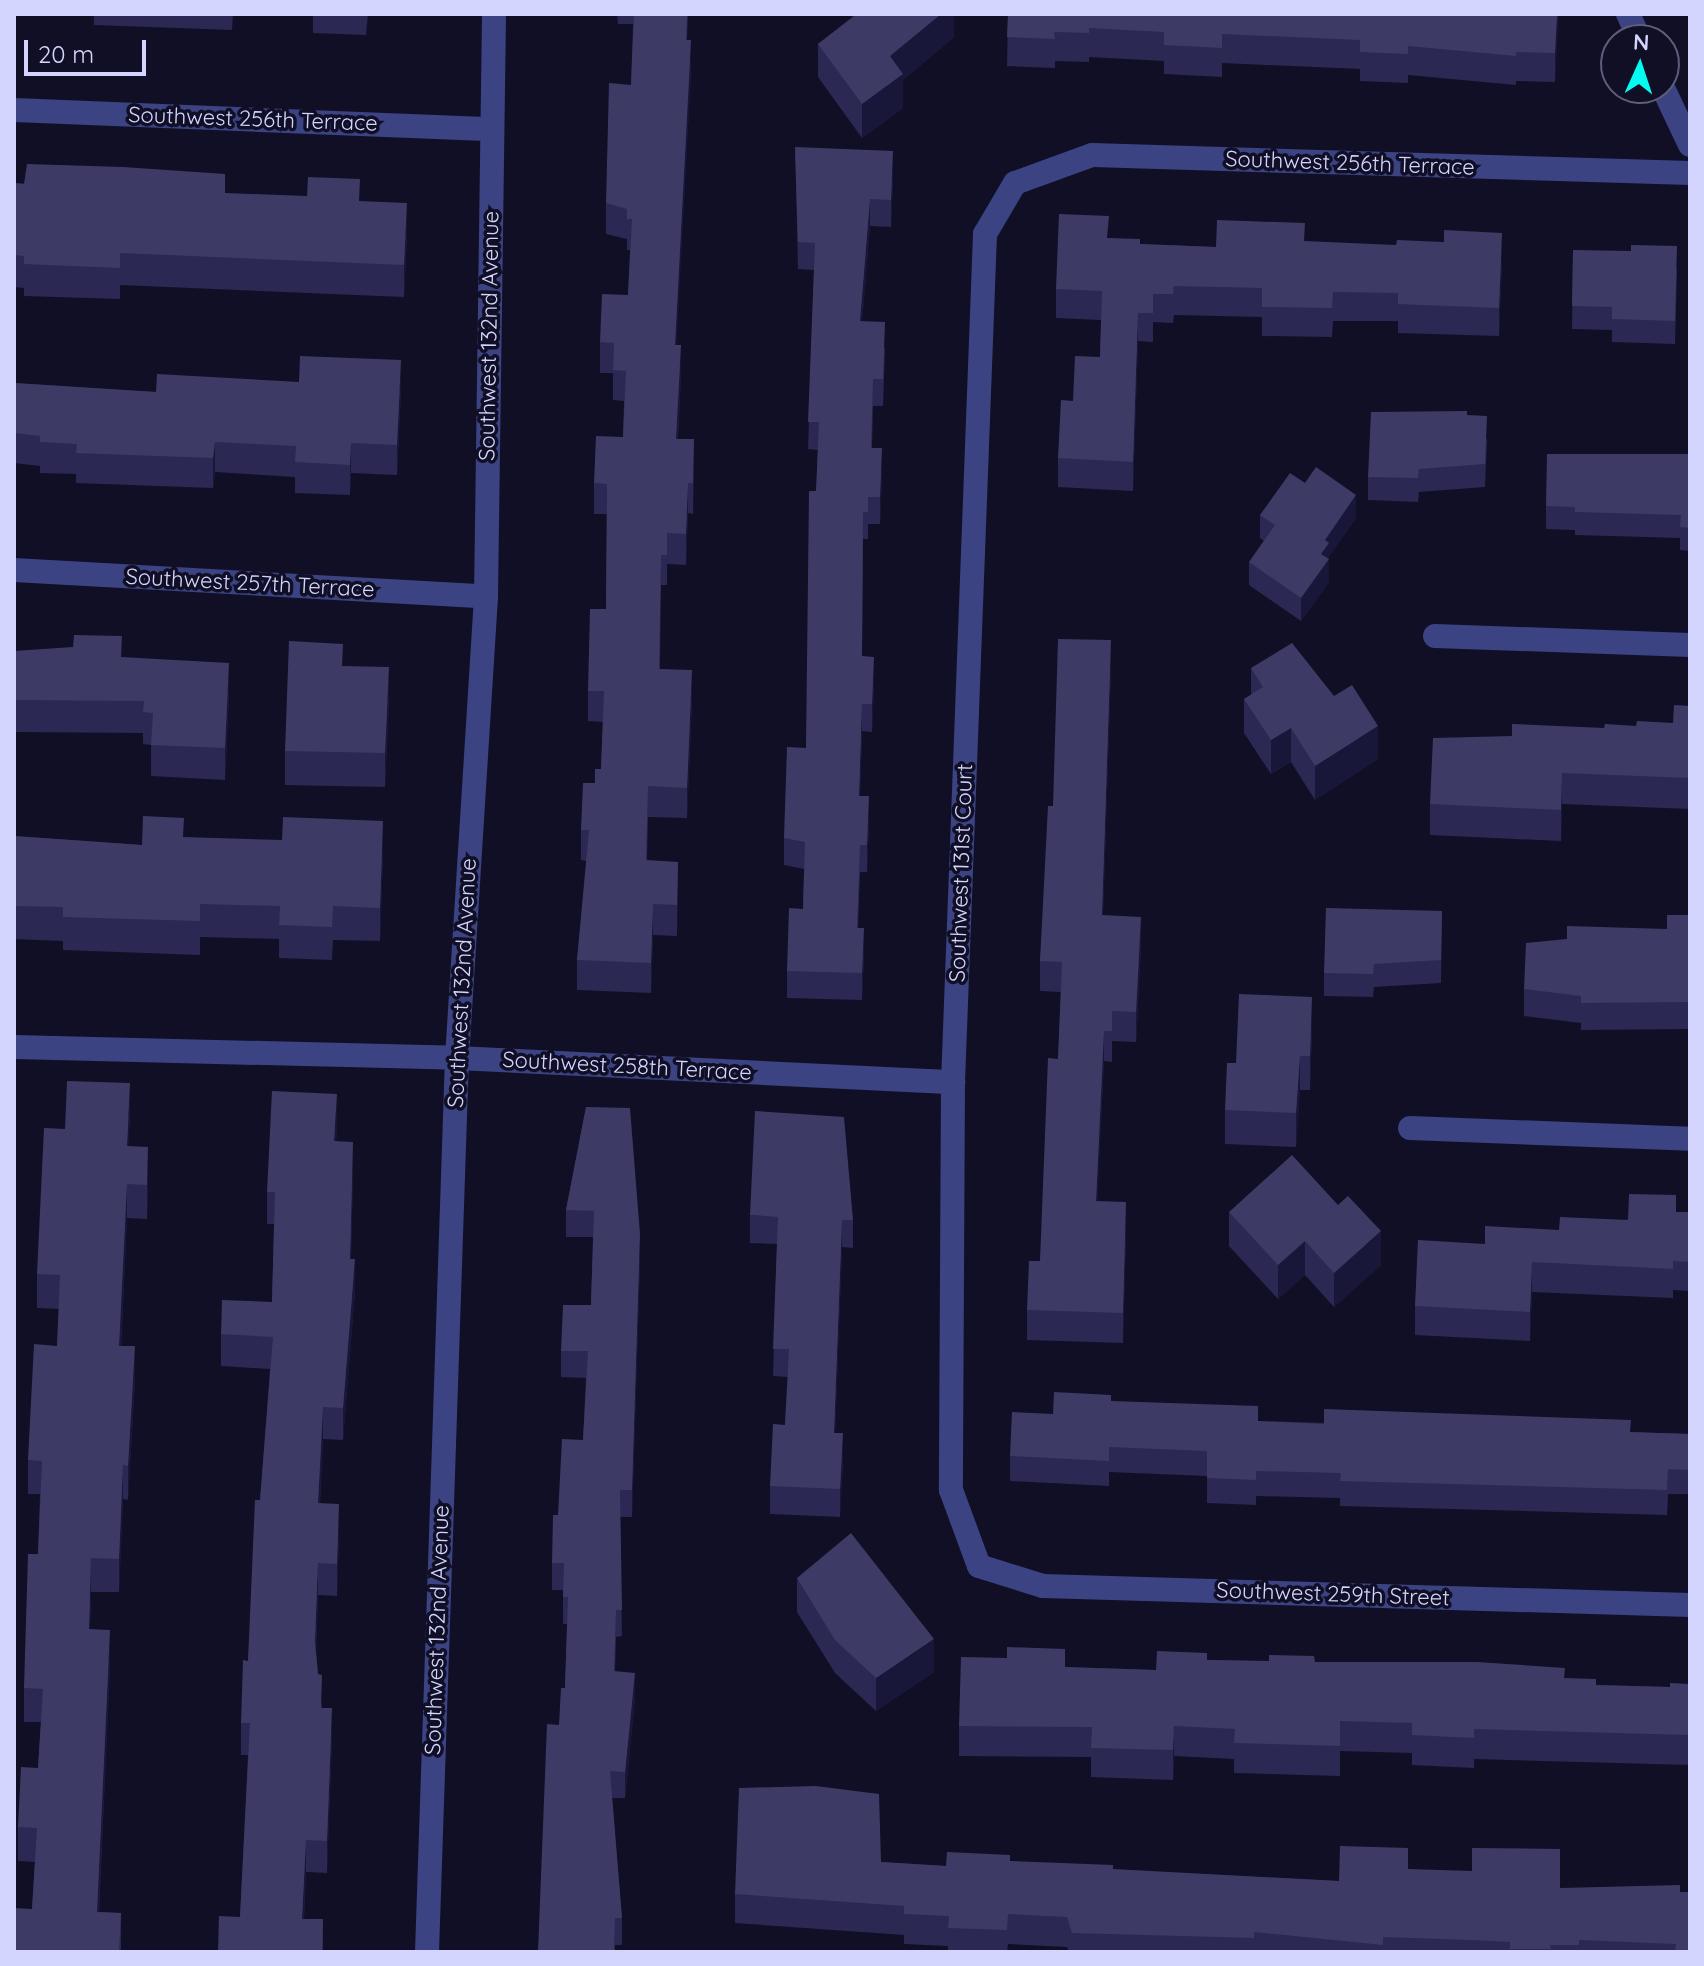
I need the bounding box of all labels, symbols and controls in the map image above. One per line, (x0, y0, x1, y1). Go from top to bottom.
scale bar (28, 24, 150, 74)
north arrow (1600, 24, 1680, 104)
text: N (1632, 28, 1650, 56)
text: 20 m (38, 39, 94, 69)
street label: Southwest 256th Terrace (128, 101, 378, 137)
street label: Southwest 256th Terrace (1225, 145, 1475, 181)
street label: Southwest 132nd Avenue (474, 211, 504, 461)
street label: Southwest 257th Terrace (125, 563, 375, 603)
street label: Southwest 131st Court (944, 763, 978, 983)
street label: Southwest 132nd Avenue (442, 857, 482, 1109)
street label: Southwest 258th Terrace (502, 1046, 752, 1086)
street label: Southwest 132nd Avenue (419, 1505, 455, 1755)
street label: Southwest 259th Street (1216, 1577, 1450, 1611)

